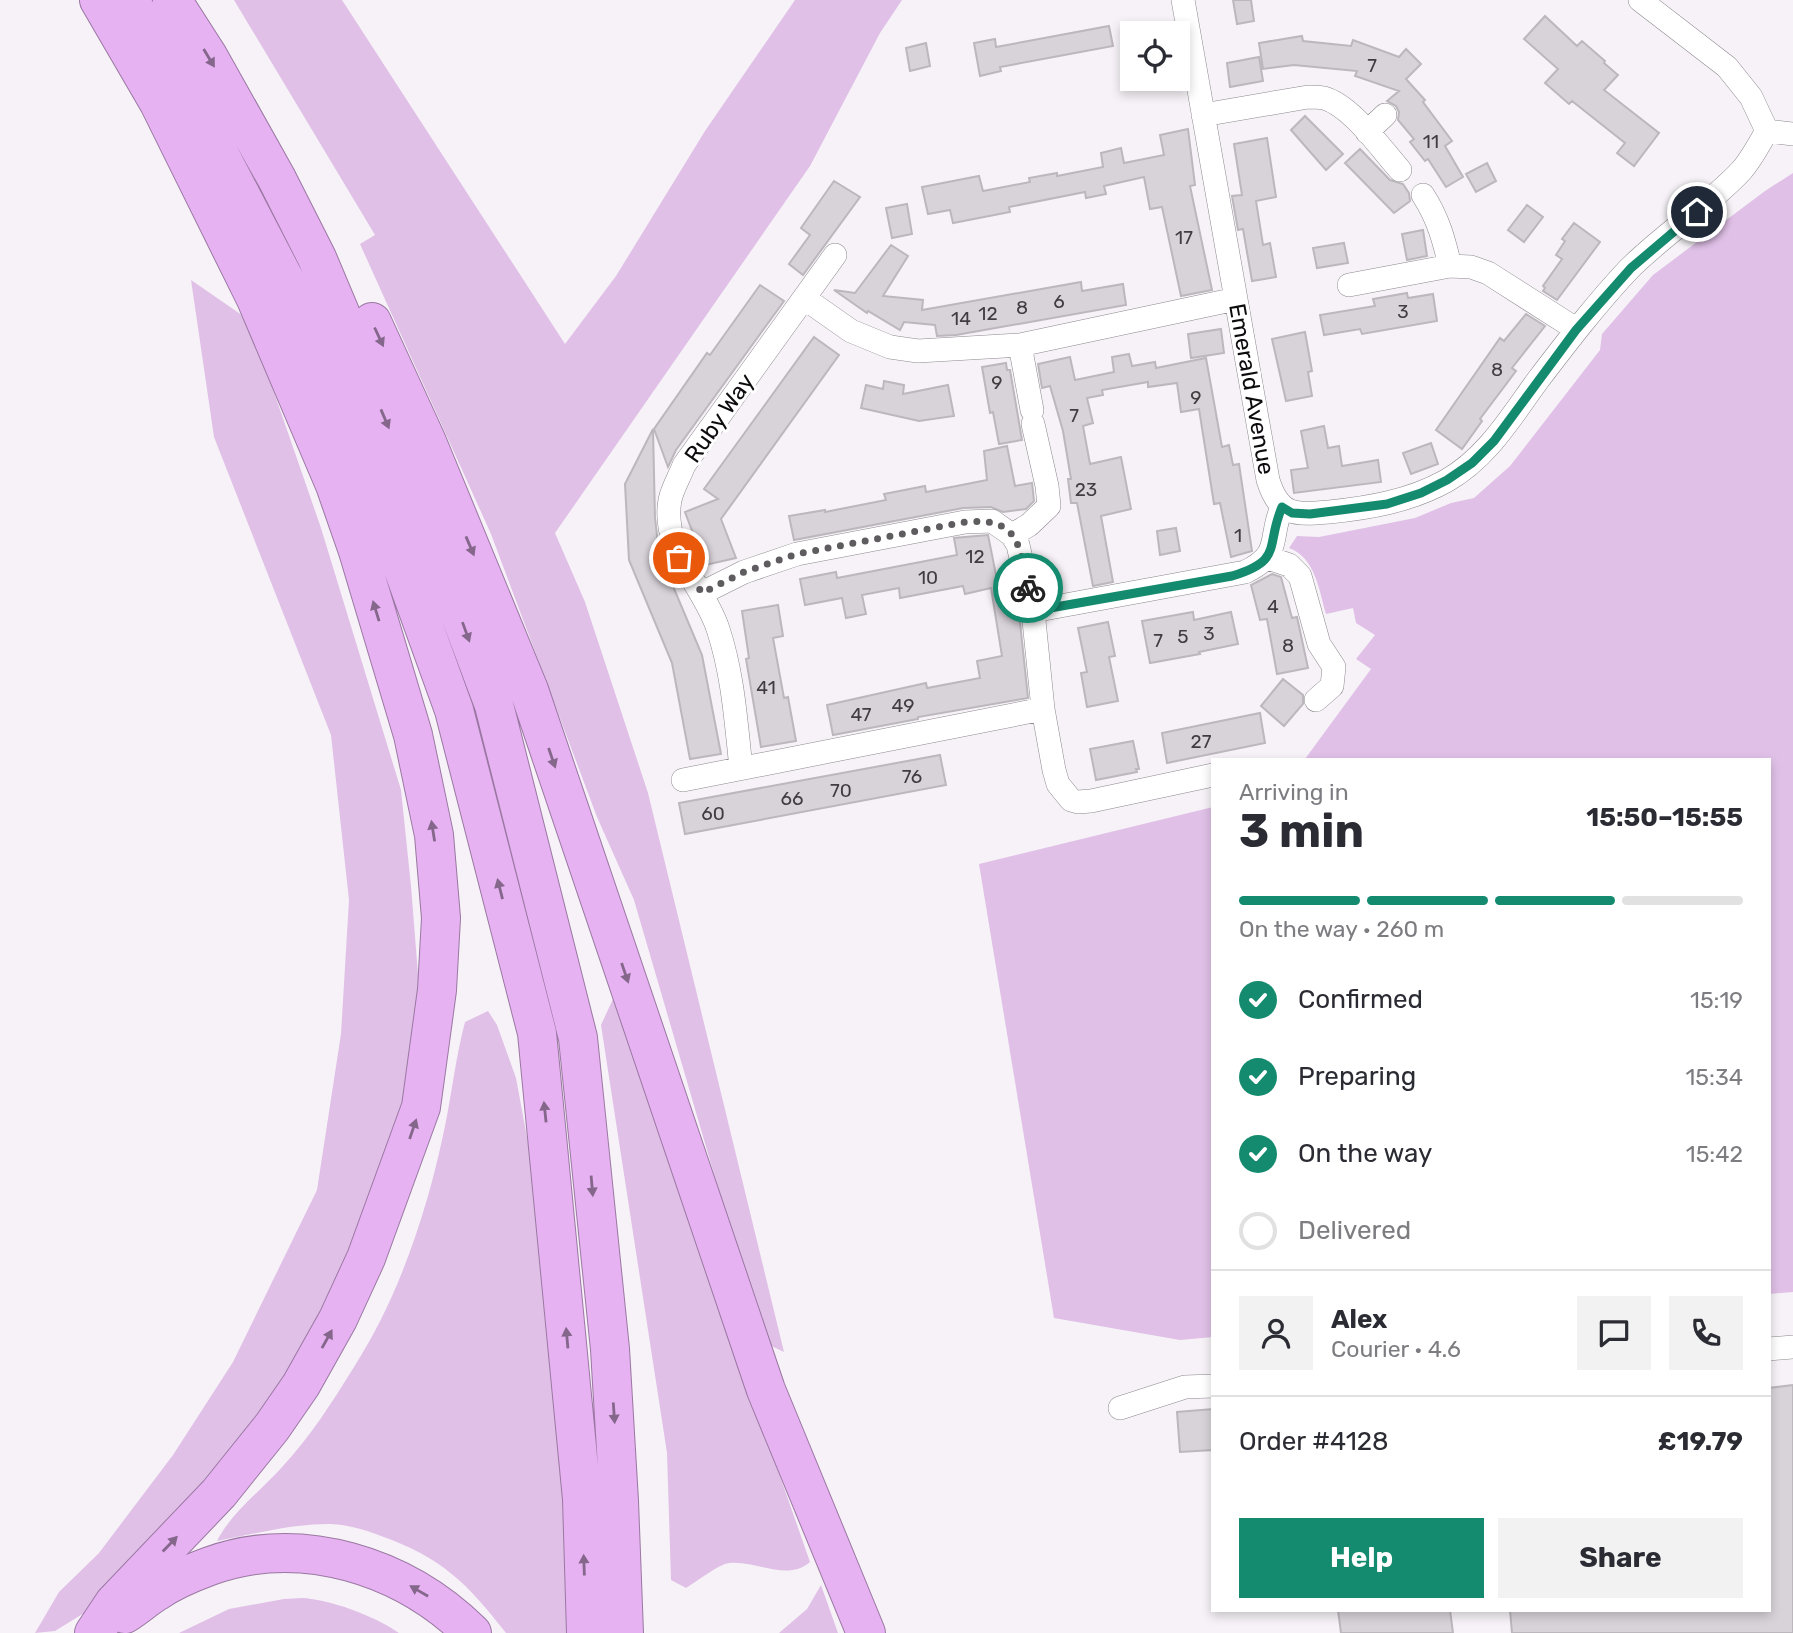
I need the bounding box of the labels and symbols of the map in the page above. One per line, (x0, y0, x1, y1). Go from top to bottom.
one-way arrow (202, 48, 215, 67)
house number: 7 (1367, 54, 1377, 77)
house number: 11 (1423, 130, 1439, 153)
pin (1667, 182, 1727, 242)
house number: 17 (1175, 226, 1193, 249)
house number: 6 (1053, 290, 1065, 313)
house number: 8 (1016, 296, 1028, 319)
house number: 3 (1397, 300, 1409, 323)
street label: Emerald Avenue (1223, 301, 1281, 477)
house number: 12 (978, 302, 998, 325)
house number: 14 (951, 307, 971, 330)
one-way arrow (374, 327, 385, 348)
house number: 8 (1491, 358, 1503, 381)
street label: Ruby Way (678, 368, 760, 468)
house number: 9 (991, 371, 1003, 394)
house number: 9 (1190, 386, 1202, 409)
house number: 7 (1069, 404, 1079, 427)
one-way arrow (380, 409, 391, 430)
house number: 23 (1075, 478, 1097, 501)
house number: 1 (1234, 524, 1242, 547)
pin (649, 528, 709, 588)
one-way arrow (464, 536, 475, 557)
house number: 12 (965, 545, 985, 568)
courier (993, 553, 1063, 623)
house number: 10 (918, 566, 938, 589)
house number: 4 (1267, 595, 1279, 618)
one-way arrow (370, 600, 380, 621)
one-way arrow (461, 621, 472, 642)
house number: 3 (1203, 622, 1215, 645)
house number: 5 (1177, 625, 1189, 648)
house number: 7 (1153, 629, 1163, 652)
house number: 8 (1282, 634, 1294, 657)
house number: 41 (756, 676, 776, 699)
house number: 49 (892, 694, 914, 717)
house number: 47 (850, 703, 872, 726)
house number: 27 (1191, 730, 1212, 753)
one-way arrow (548, 747, 558, 768)
house number: 76 (902, 765, 922, 788)
house number: 70 (830, 779, 852, 802)
house number: 66 (781, 787, 803, 810)
house number: 60 (701, 802, 725, 825)
one-way arrow (427, 820, 438, 842)
one-way arrow (494, 878, 505, 900)
one-way arrow (621, 963, 631, 984)
one-way arrow (539, 1100, 550, 1122)
one-way arrow (408, 1118, 419, 1139)
one-way arrow (587, 1176, 598, 1198)
one-way arrow (561, 1327, 572, 1349)
one-way arrow (321, 1329, 333, 1348)
one-way arrow (609, 1402, 620, 1424)
one-way arrow (161, 1536, 177, 1553)
one-way arrow (578, 1554, 589, 1576)
one-way arrow (409, 1585, 428, 1597)

